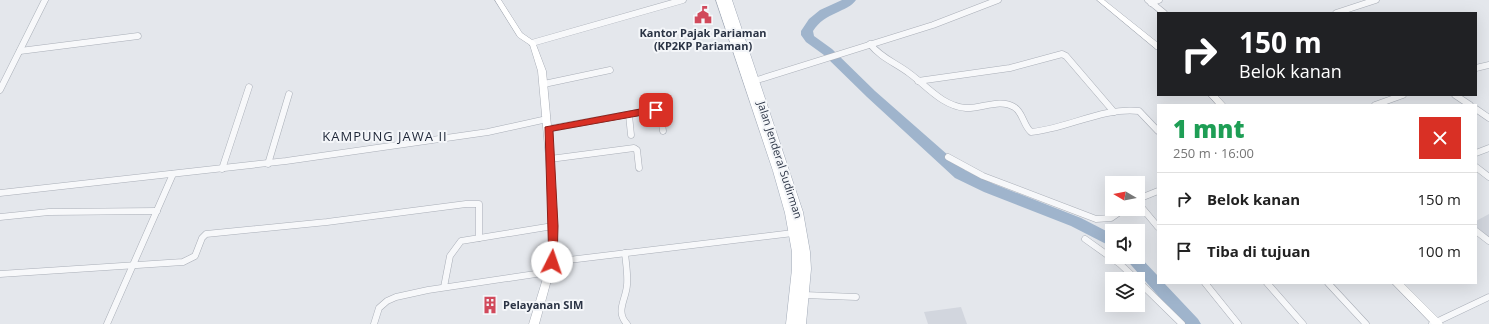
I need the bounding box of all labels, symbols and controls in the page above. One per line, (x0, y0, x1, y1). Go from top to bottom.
public building icon: Kantor Pajak Pariaman (KP2KP Pariaman) (693, 5, 713, 25)
text: 150 m (1239, 23, 1322, 61)
place label: Kantor Pajak Pariaman (KP2KP Pariaman) (639, 25, 767, 53)
icon: right (1173, 28, 1225, 80)
text: Belok kanan (1239, 59, 1342, 83)
pin (639, 93, 673, 127)
street label: Jalan Jenderal Sudirman (754, 98, 807, 220)
icon: arrive (645, 99, 667, 121)
text: 1 mnt (1173, 112, 1244, 145)
button: close (1419, 117, 1461, 159)
district label: KAMPUNG JAWA II (322, 127, 448, 145)
text: 250 m · 16:00 (1173, 144, 1254, 162)
north arrow (1105, 176, 1145, 216)
map controls (1105, 176, 1145, 312)
icon: right (1173, 188, 1195, 210)
text: Belok kanan (1207, 189, 1300, 209)
text: 150 m (1417, 189, 1461, 209)
button: sound (1105, 224, 1145, 264)
icon: arrive (1173, 240, 1195, 262)
position arrow (531, 241, 573, 283)
text: Tiba di tujuan (1207, 241, 1310, 261)
text: 100 m (1417, 241, 1461, 261)
button: layers (1105, 272, 1145, 312)
building icon: Pelayanan SIM (480, 295, 500, 315)
place label: Pelayanan SIM (503, 297, 583, 312)

